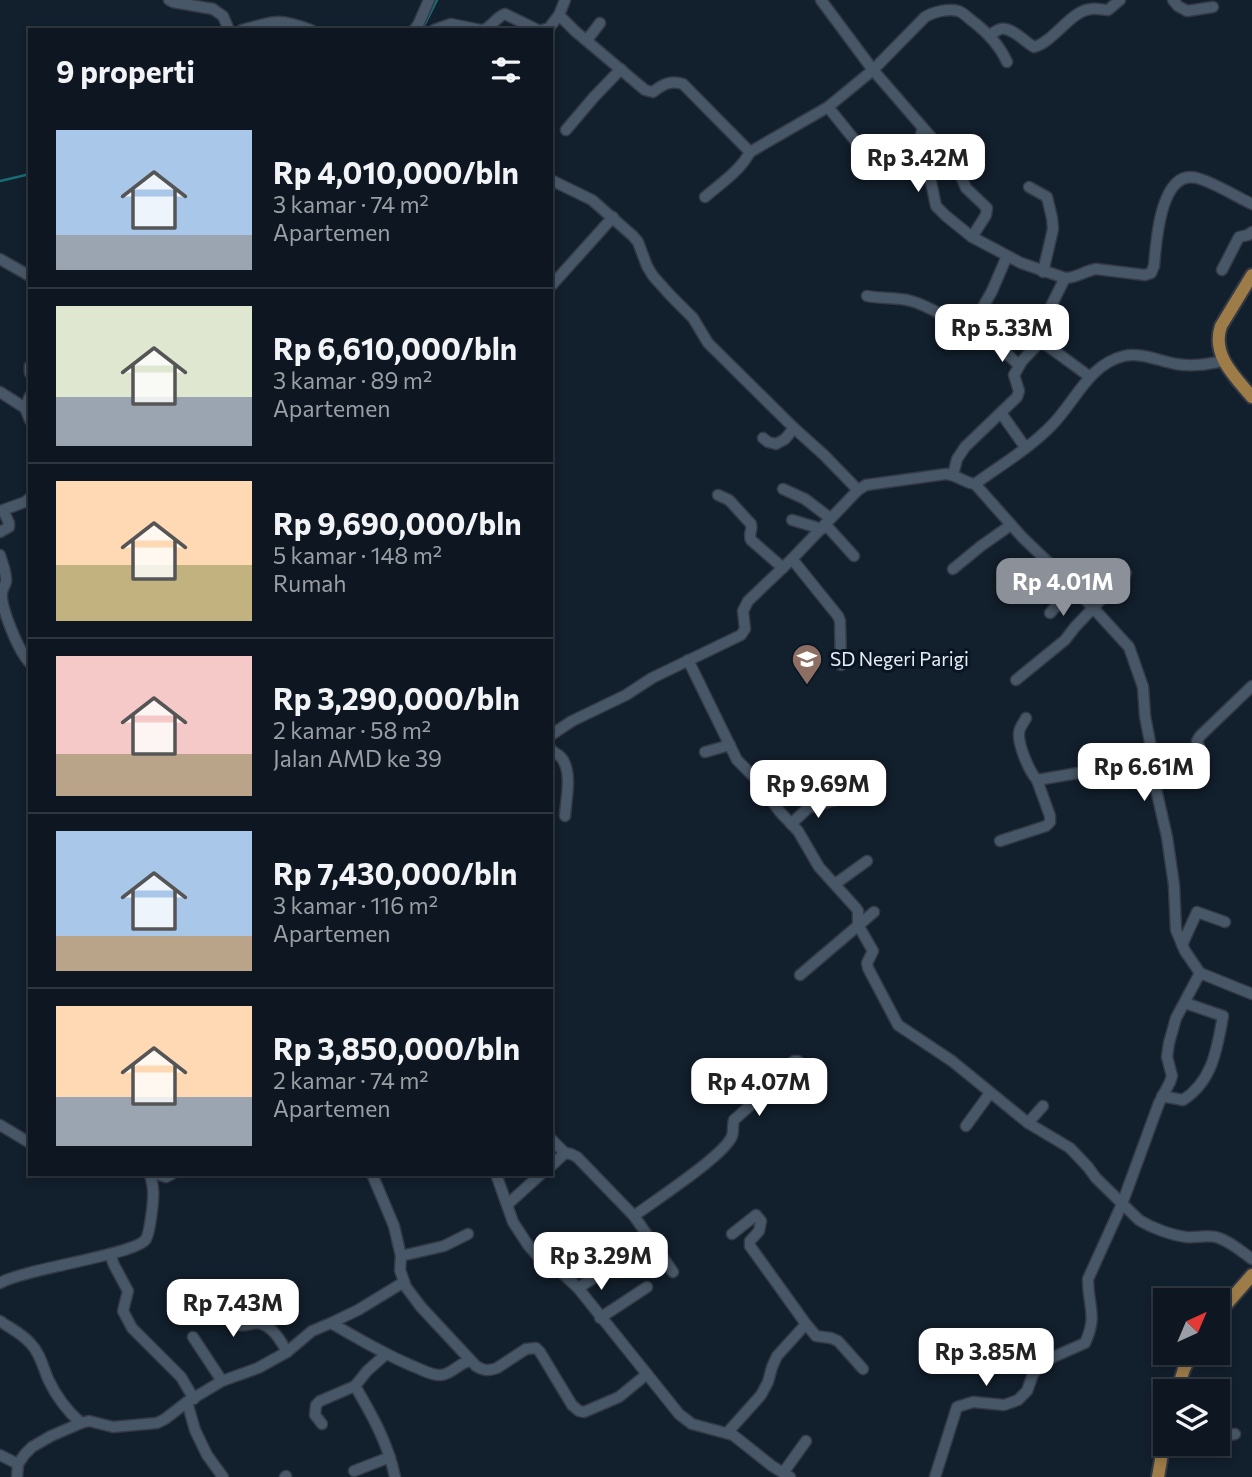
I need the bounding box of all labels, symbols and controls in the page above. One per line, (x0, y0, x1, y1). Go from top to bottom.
icon: filters (487, 51, 525, 89)
text: 9 properti (56, 52, 195, 89)
pin: Rp 3.42M (846, 134, 990, 194)
text: Rp 3.42M (867, 143, 969, 171)
text: Rp 4,010,000/bln (273, 153, 519, 190)
icon: home (112, 158, 196, 242)
text: 3 kamar · 74 m² (273, 190, 429, 218)
text: Apartemen (273, 218, 390, 246)
pin: Rp 5.33M (930, 304, 1074, 364)
text: Rp 5.33M (951, 313, 1053, 341)
text: Rp 6,610,000/bln (273, 329, 517, 366)
icon: home (112, 334, 196, 418)
text: 3 kamar · 89 m² (273, 366, 432, 394)
text: Apartemen (273, 394, 390, 422)
text: Rp 9,690,000/bln (273, 504, 522, 541)
icon: home (112, 509, 196, 593)
text: 5 kamar · 148 m² (273, 541, 442, 569)
pin: Rp 4.01M (991, 558, 1135, 618)
text: Rp 4.01M (1012, 567, 1114, 595)
text: Rumah (273, 569, 346, 597)
school or university icon: SD Negeri Parigi (790, 642, 824, 686)
place label: SD Negeri Parigi (830, 647, 969, 670)
text: Rp 3,290,000/bln (273, 679, 520, 716)
icon: home (112, 684, 196, 768)
text: 2 kamar · 58 m² (273, 716, 431, 744)
text: Jalan AMD ke 39 (273, 744, 442, 772)
pin: Rp 6.61M (1072, 744, 1216, 803)
text: Rp 6.61M (1094, 752, 1194, 780)
pin: Rp 9.69M (746, 760, 890, 820)
text: Rp 9.69M (766, 769, 870, 797)
text: Rp 7,430,000/bln (273, 854, 517, 891)
icon: home (112, 859, 196, 943)
text: 3 kamar · 116 m² (273, 891, 438, 919)
text: Apartemen (273, 919, 390, 947)
text: Rp 3,850,000/bln (273, 1029, 520, 1066)
icon: home (112, 1034, 196, 1118)
pin: Rp 4.07M (687, 1058, 831, 1118)
text: 2 kamar · 74 m² (273, 1066, 428, 1094)
text: Rp 4.07M (707, 1067, 811, 1095)
text: Apartemen (273, 1094, 390, 1122)
pin: Rp 3.29M (529, 1232, 673, 1292)
text: Rp 3.29M (550, 1241, 652, 1269)
pin: Rp 7.43M (161, 1280, 305, 1339)
text: Rp 7.43M (183, 1288, 283, 1316)
north arrow (1153, 1288, 1230, 1365)
map controls (1153, 1288, 1230, 1456)
pin: Rp 3.85M (914, 1328, 1058, 1388)
text: Rp 3.85M (935, 1337, 1037, 1365)
button: layers (1153, 1379, 1230, 1456)

